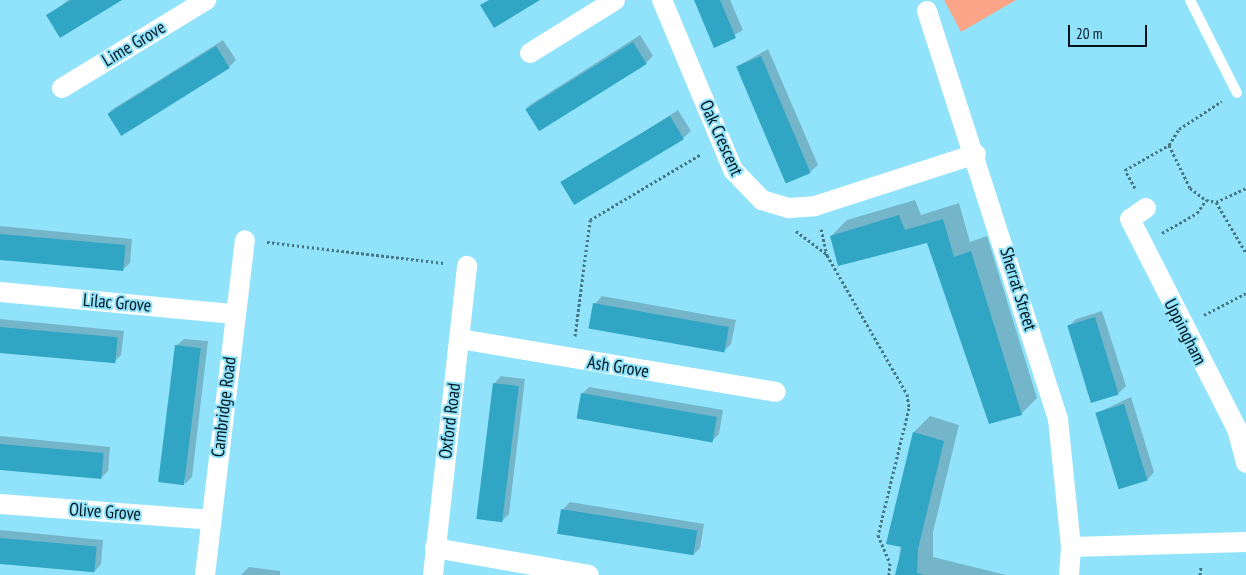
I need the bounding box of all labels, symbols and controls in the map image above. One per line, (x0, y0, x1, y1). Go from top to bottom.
scale bar (1071, 15, 1150, 47)
street label: Lime Grove (98, 17, 170, 71)
text: 20 m (1076, 24, 1102, 43)
street label: Oak Crescent (695, 97, 747, 179)
street label: Sherrat Street (995, 245, 1041, 333)
street label: Lilac Grove (82, 289, 152, 317)
street label: Uppingham (1159, 295, 1211, 369)
street label: Ash Grove (586, 351, 650, 383)
street label: Cambridge Road (207, 356, 241, 458)
street label: Oxford Road (435, 382, 465, 460)
street label: Olive Grove (68, 499, 142, 525)

